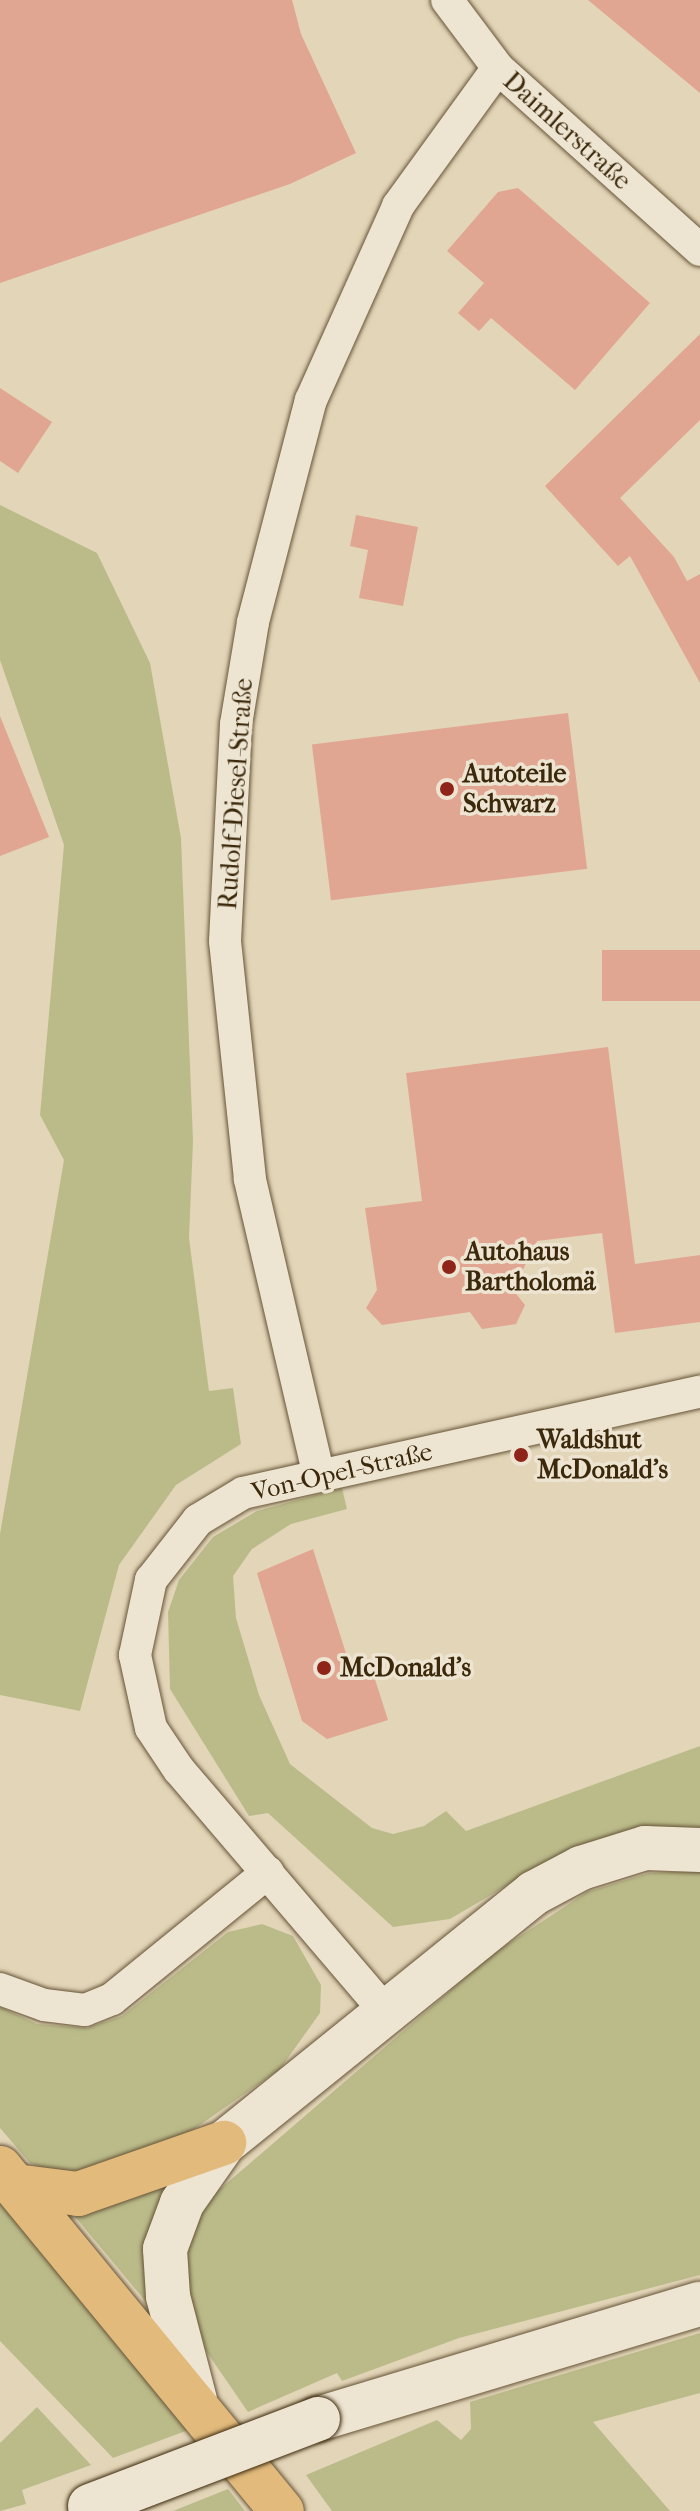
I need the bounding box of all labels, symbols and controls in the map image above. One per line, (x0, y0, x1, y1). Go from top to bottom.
street label: Daimlerstraße (497, 65, 637, 197)
street label: Rudolf-Diesel-Straße (212, 677, 260, 911)
place label: Autoteile Schwarz (463, 758, 566, 820)
marker: Autoteile Schwarz (438, 780, 456, 798)
place label: Autohaus Bartholomä (465, 1236, 596, 1298)
marker: Autohaus Bartholomä (440, 1258, 458, 1276)
place label: Waldshut McDonald's (537, 1424, 668, 1486)
street label: Von-Opel-Straße (248, 1436, 436, 1508)
marker: Waldshut McDonald's (512, 1446, 530, 1464)
place label: McDonald's (340, 1652, 471, 1684)
marker: McDonald's (315, 1659, 333, 1677)

